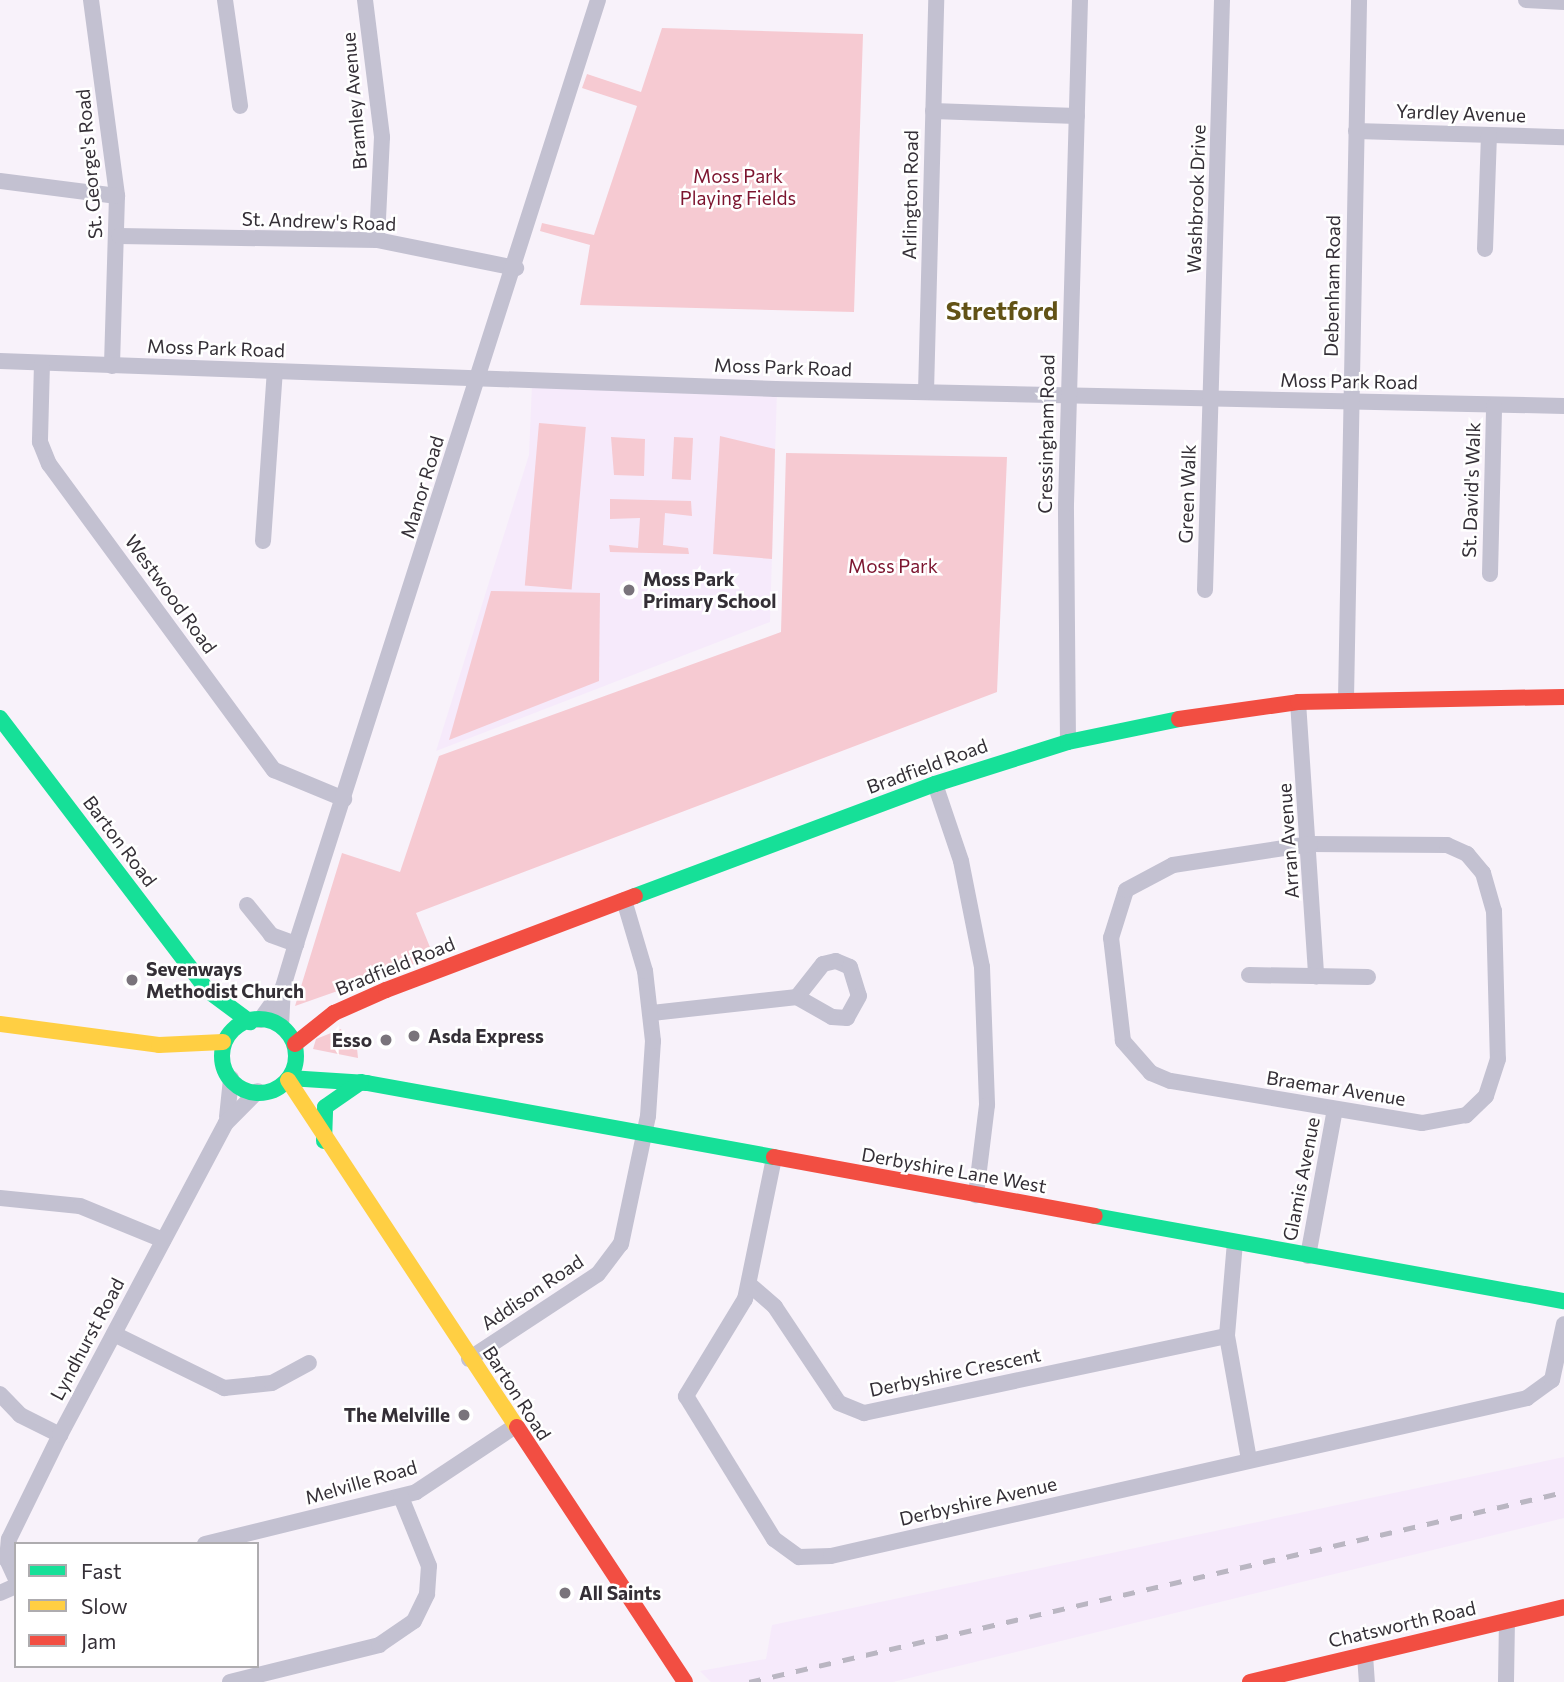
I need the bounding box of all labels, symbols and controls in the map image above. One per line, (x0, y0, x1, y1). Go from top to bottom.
street label: Bramley Avenue (337, 31, 371, 171)
street label: St. George's Road (71, 88, 107, 240)
street label: Yardley Avenue (1396, 99, 1526, 127)
street label: Washbrook Drive (1182, 124, 1210, 274)
street label: Arlington Road (897, 130, 923, 260)
park label: Moss Park Playing Fields (680, 165, 796, 209)
street label: St. Andrew's Road (241, 207, 397, 235)
street label: Debenham Road (1319, 215, 1345, 357)
district label: Stretford (946, 294, 1058, 326)
street label: Moss Park Road (147, 334, 285, 362)
street label: Moss Park Road (714, 353, 852, 381)
street label: Cressingham Road (1033, 354, 1059, 514)
street label: Moss Park Road (1280, 368, 1418, 394)
street label: St. David's Walk (1457, 422, 1485, 558)
street label: Manor Road (396, 433, 448, 541)
street label: Green Walk (1174, 444, 1200, 544)
street label: Westwood Road (120, 530, 222, 658)
park label: Moss Park (848, 555, 938, 577)
place label: Moss Park Primary School (643, 568, 776, 612)
marker: Moss Park Primary School (621, 582, 637, 598)
street label: Bradfield Road (864, 734, 990, 798)
street label: Arran Avenue (1273, 782, 1303, 900)
street label: Barton Road (78, 791, 162, 891)
street label: Bradfield Road (332, 932, 458, 1000)
place label: Sevenways Methodist Church (146, 958, 304, 1002)
marker: Sevenways Methodist Church (124, 972, 140, 988)
place label: Asda Express (428, 1025, 544, 1047)
marker: Asda Express (406, 1028, 422, 1044)
place label: Esso (332, 1029, 372, 1051)
marker: Esso (378, 1032, 394, 1048)
street label: Braemar Avenue (1265, 1066, 1407, 1110)
street label: Glamis Avenue (1278, 1115, 1324, 1243)
street label: Derbyshire Lane West (860, 1142, 1048, 1198)
street label: Addison Road (477, 1249, 587, 1335)
street label: Lyndhurst Road (45, 1274, 129, 1404)
street label: Barton Road (478, 1342, 556, 1444)
street label: Derbyshire Crescent (867, 1343, 1043, 1401)
place label: The Melville (344, 1404, 450, 1426)
marker: The Melville (456, 1407, 472, 1423)
street label: Melville Road (302, 1455, 420, 1509)
street label: Derbyshire Avenue (897, 1472, 1059, 1530)
legend (14, 1542, 259, 1668)
text: Fast (81, 1558, 122, 1583)
place label: All Saints (579, 1582, 661, 1604)
marker: All Saints (557, 1585, 573, 1601)
text: Slow (81, 1593, 128, 1618)
street label: Chatsworth Road (1326, 1596, 1478, 1652)
text: Jam (81, 1628, 116, 1653)

